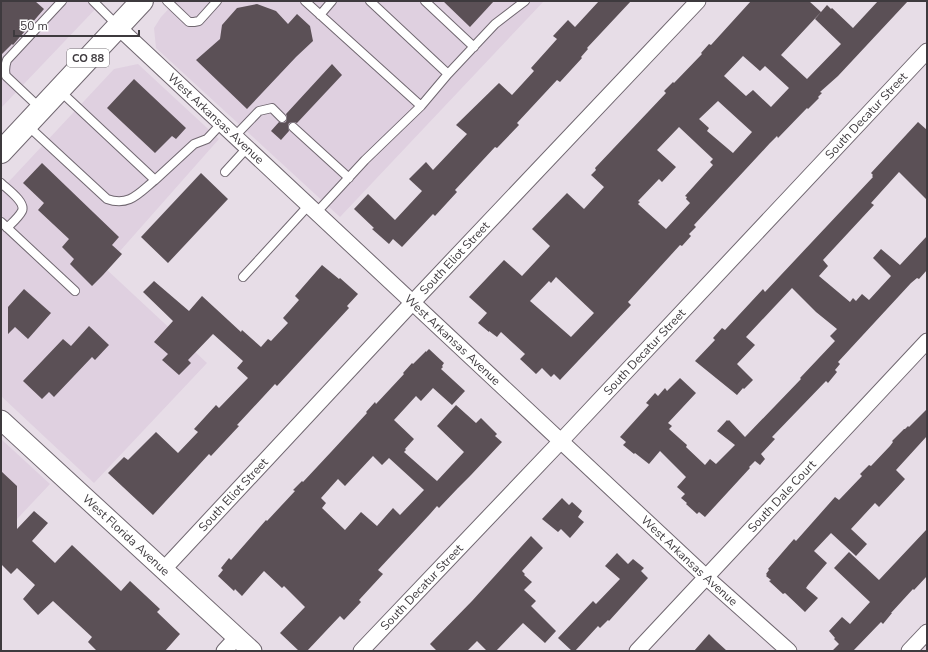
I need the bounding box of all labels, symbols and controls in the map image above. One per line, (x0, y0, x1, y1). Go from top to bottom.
scale bar (14, 12, 139, 38)
text: 50 m (20, 18, 48, 34)
road number: CO 88 (67, 49, 109, 67)
street label: South Decatur Street (822, 68, 911, 163)
street label: West Arkansas Avenue (164, 70, 267, 167)
street label: South Eliot Street (416, 217, 494, 298)
street label: West Arkansas Avenue (401, 291, 504, 389)
street label: South Decatur Street (600, 305, 690, 399)
street label: South Eliot Street (195, 454, 272, 535)
street label: South Dale Court (744, 456, 820, 536)
street label: West Florida Avenue (79, 491, 173, 579)
street label: West Arkansas Avenue (638, 512, 741, 610)
street label: South Decatur Street (377, 540, 467, 634)

